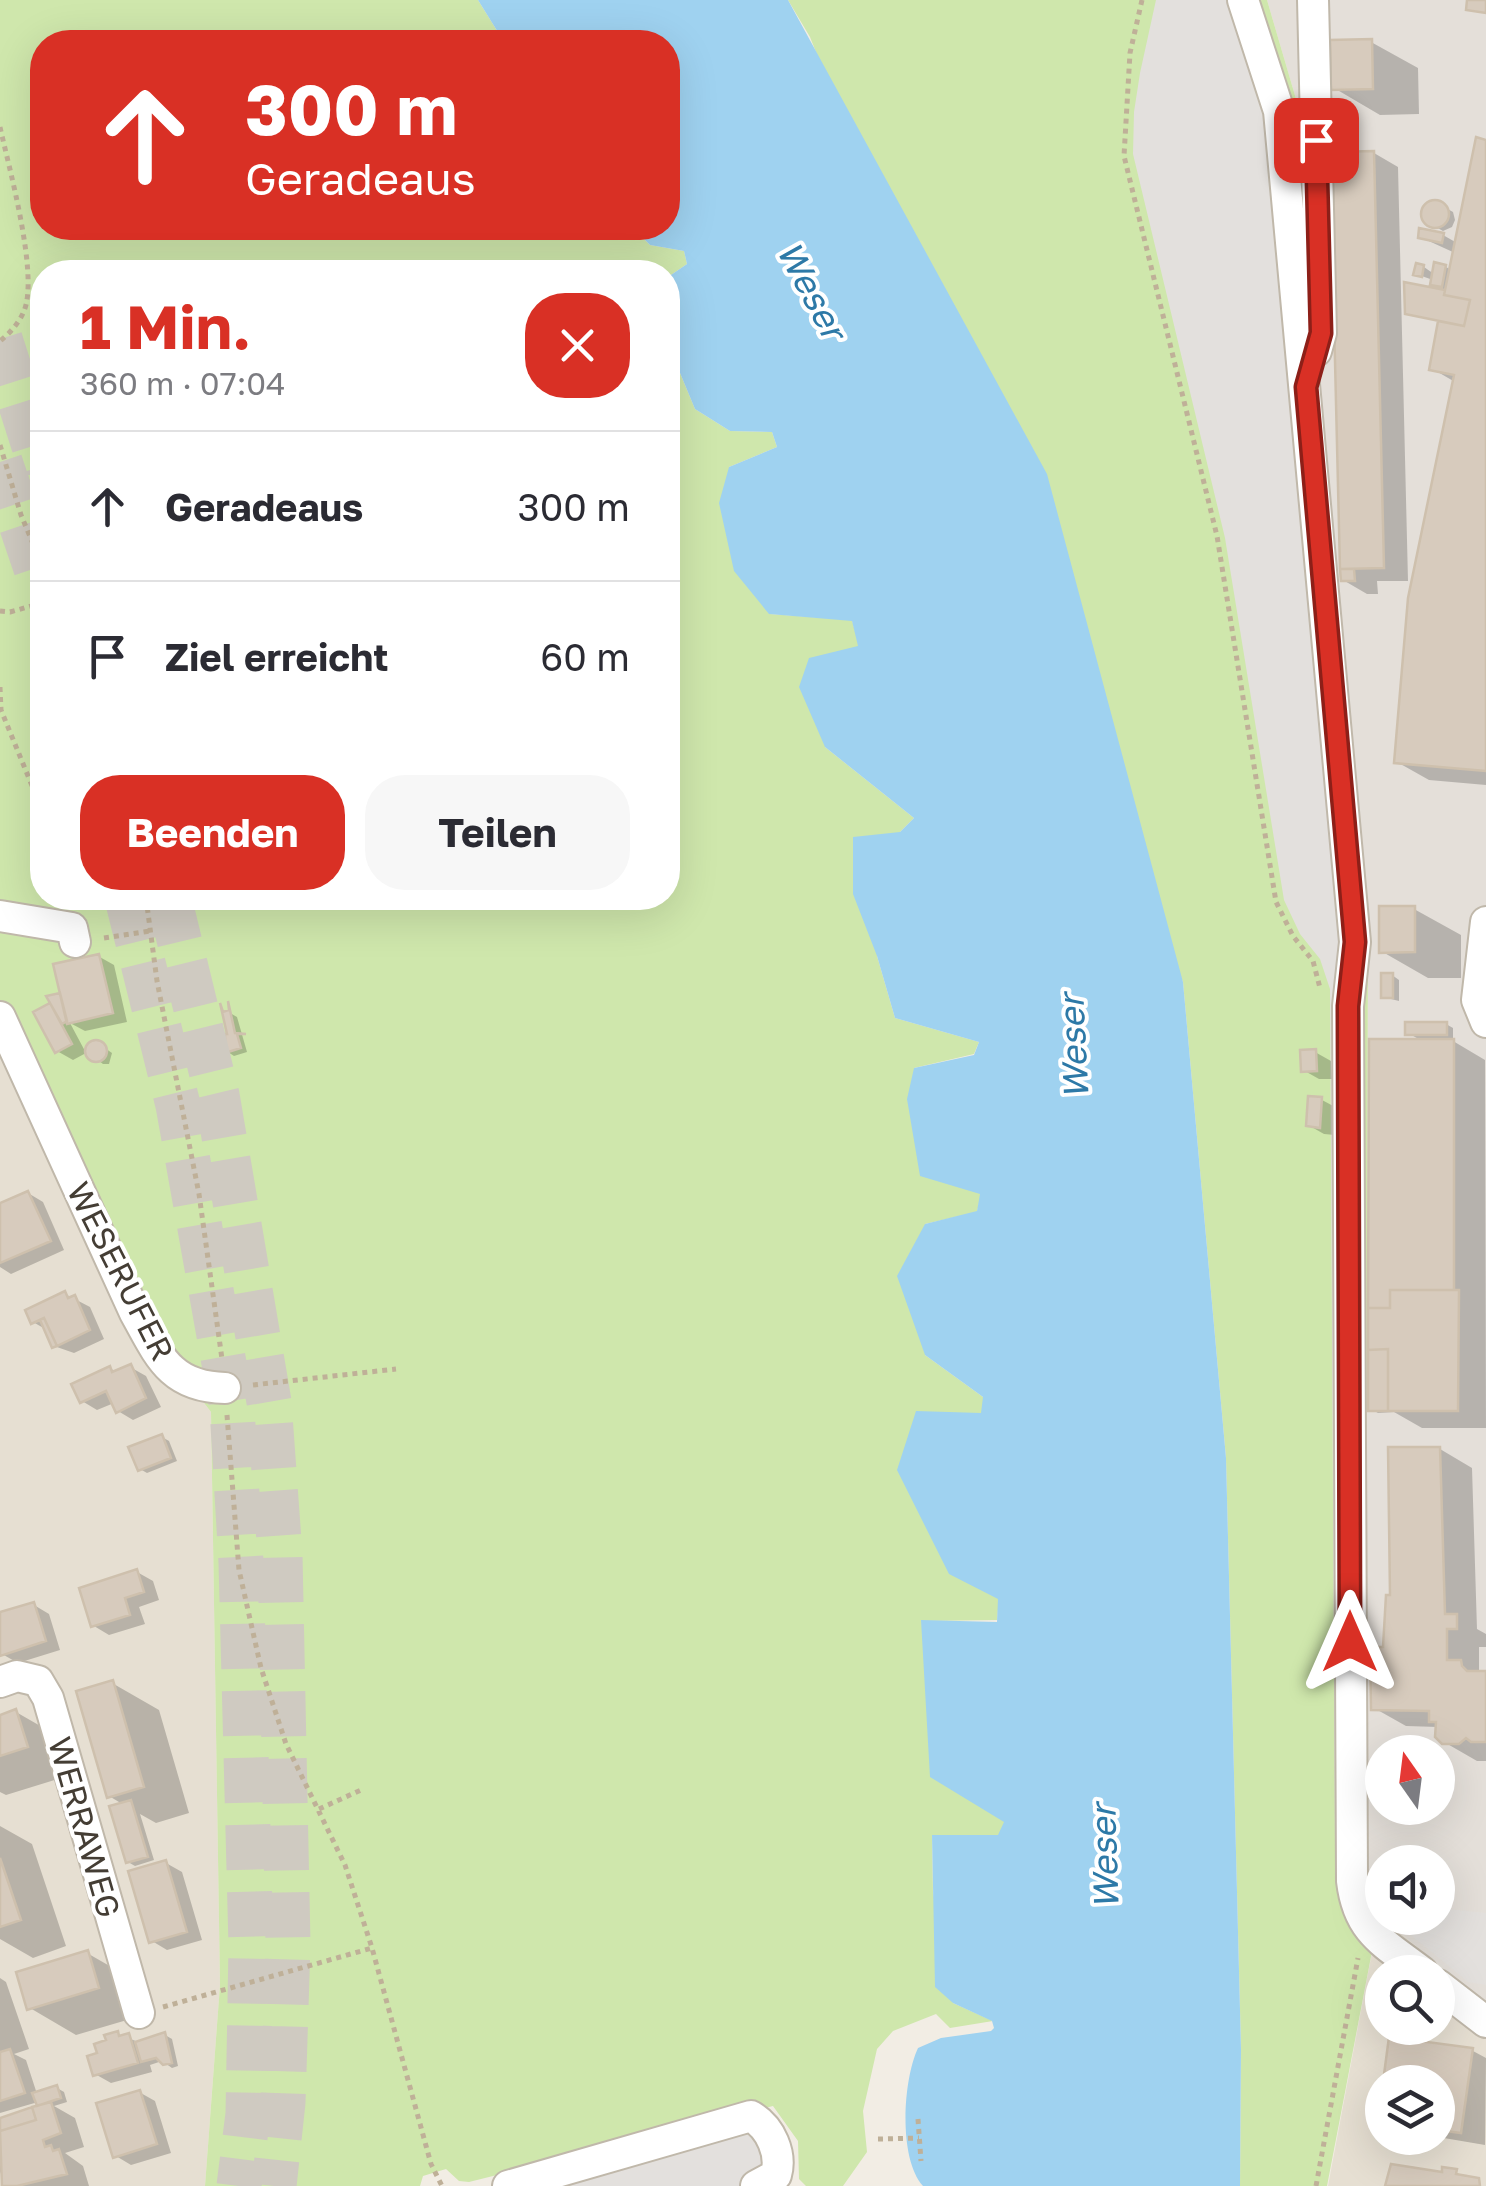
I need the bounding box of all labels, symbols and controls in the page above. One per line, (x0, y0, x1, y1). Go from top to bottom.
text: 300 m (245, 66, 457, 150)
icon: ahead (80, 70, 210, 200)
pin (1274, 98, 1359, 183)
icon: arrive (1289, 113, 1344, 168)
text: Geradeaus (245, 151, 476, 205)
water label: Weser (769, 234, 857, 350)
text: 1 Min. (80, 290, 251, 362)
button: close (525, 293, 630, 398)
text: 360 m · 07:04 (80, 364, 286, 402)
icon: ahead (80, 479, 135, 534)
text: Geradeaus (165, 484, 363, 529)
text: 300 m (518, 484, 630, 529)
icon: arrive (80, 629, 135, 684)
text: Ziel erreicht (165, 634, 388, 679)
text: 60 m (540, 634, 630, 679)
button: Beenden (80, 775, 345, 890)
button: Teilen (365, 775, 630, 890)
water label: Weser (1049, 989, 1097, 1101)
street label: WESERUFER (60, 1175, 182, 1367)
position arrow (1298, 1590, 1402, 1694)
street label: WERRAWEG (41, 1732, 129, 1922)
north arrow (1365, 1735, 1455, 1825)
map controls (1365, 1735, 1455, 2155)
water label: Weser (1081, 1799, 1127, 1910)
button: sound (1365, 1845, 1455, 1935)
button: search (1365, 1955, 1455, 2045)
button: layers (1365, 2065, 1455, 2155)

